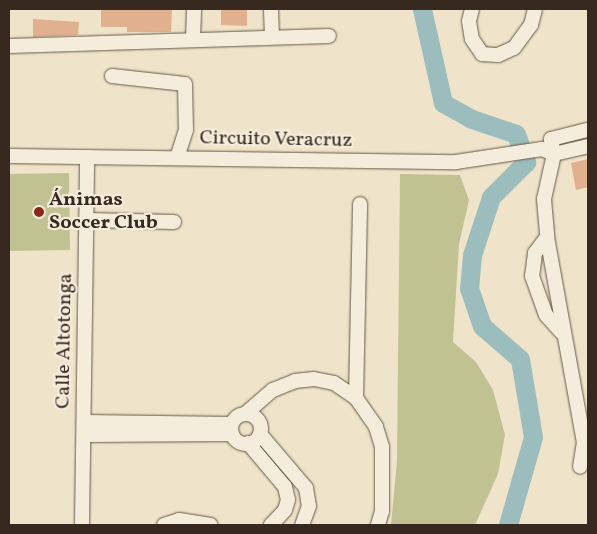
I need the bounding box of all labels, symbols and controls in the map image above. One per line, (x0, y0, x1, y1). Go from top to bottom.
street label: Circuito Veracruz (199, 127, 353, 153)
place label: Ánimas Soccer Club (49, 188, 158, 235)
marker: Ánimas Soccer Club (33, 206, 45, 218)
street label: Calle Altotonga (52, 273, 78, 409)

